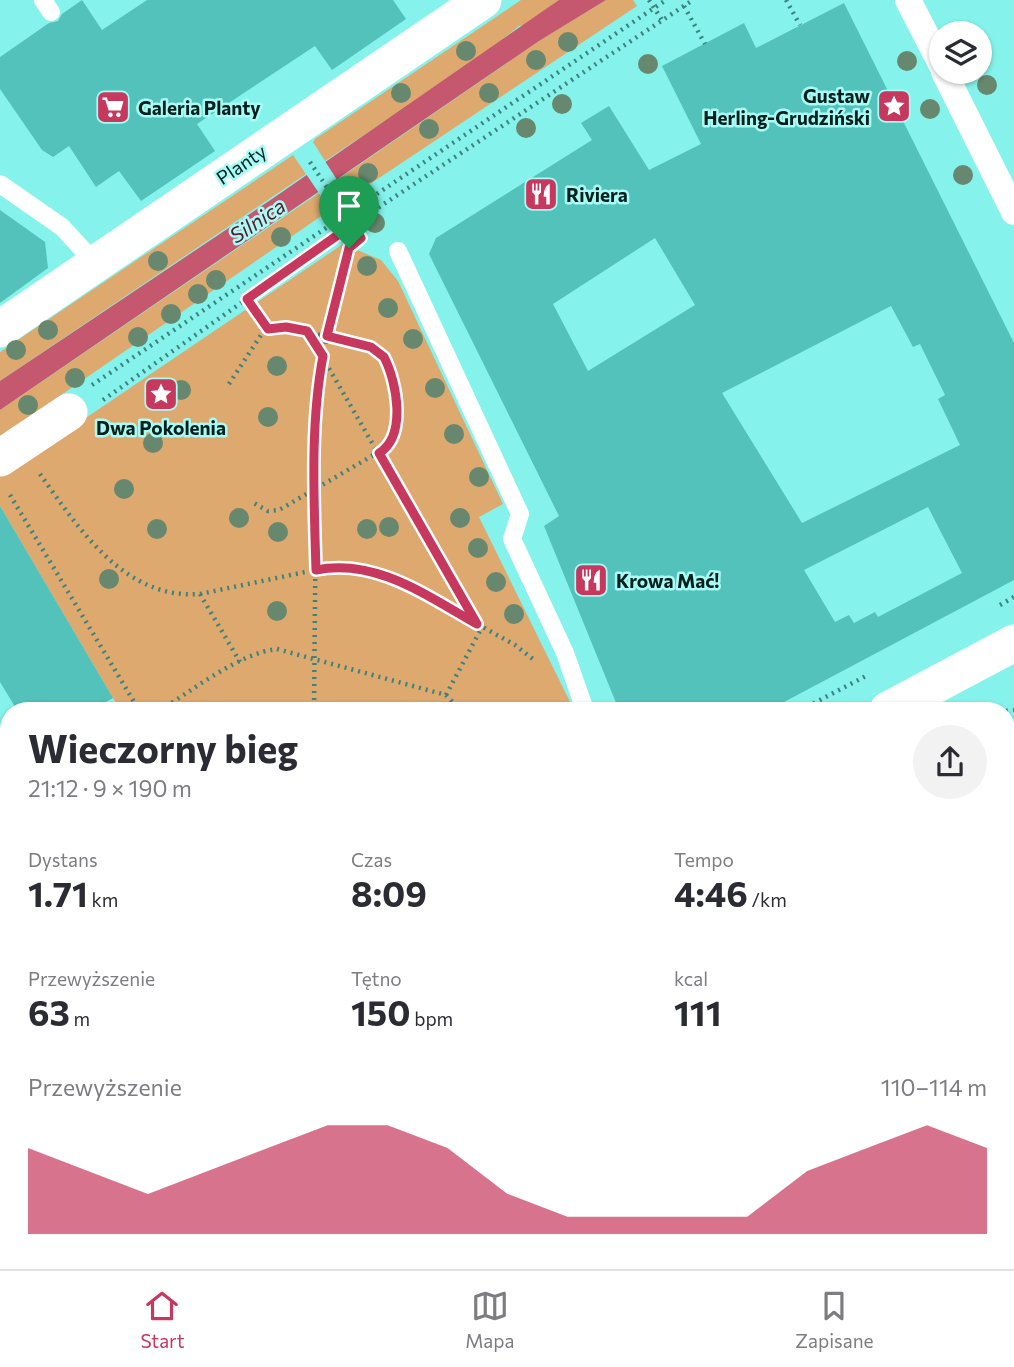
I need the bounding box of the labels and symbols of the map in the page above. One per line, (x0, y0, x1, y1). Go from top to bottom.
place label: Gustaw Herling-Grudziński (703, 84, 870, 129)
place icon: Gustaw Herling-Grudziński (875, 87, 913, 125)
supermarket icon: Galeria Planty (94, 88, 132, 126)
place label: Galeria Planty (138, 96, 261, 119)
street label: Planty (212, 139, 270, 189)
restaurant icon: Riviera (522, 175, 560, 213)
pin (319, 176, 379, 248)
place label: Riviera (566, 183, 628, 206)
water label: Silnica (224, 192, 290, 248)
place icon: Dwa Pokolenia (142, 375, 180, 413)
place label: Dwa Pokolenia (96, 416, 226, 439)
restaurant icon: Krowa Mać! (572, 561, 610, 599)
place label: Krowa Mać! (616, 569, 719, 592)

